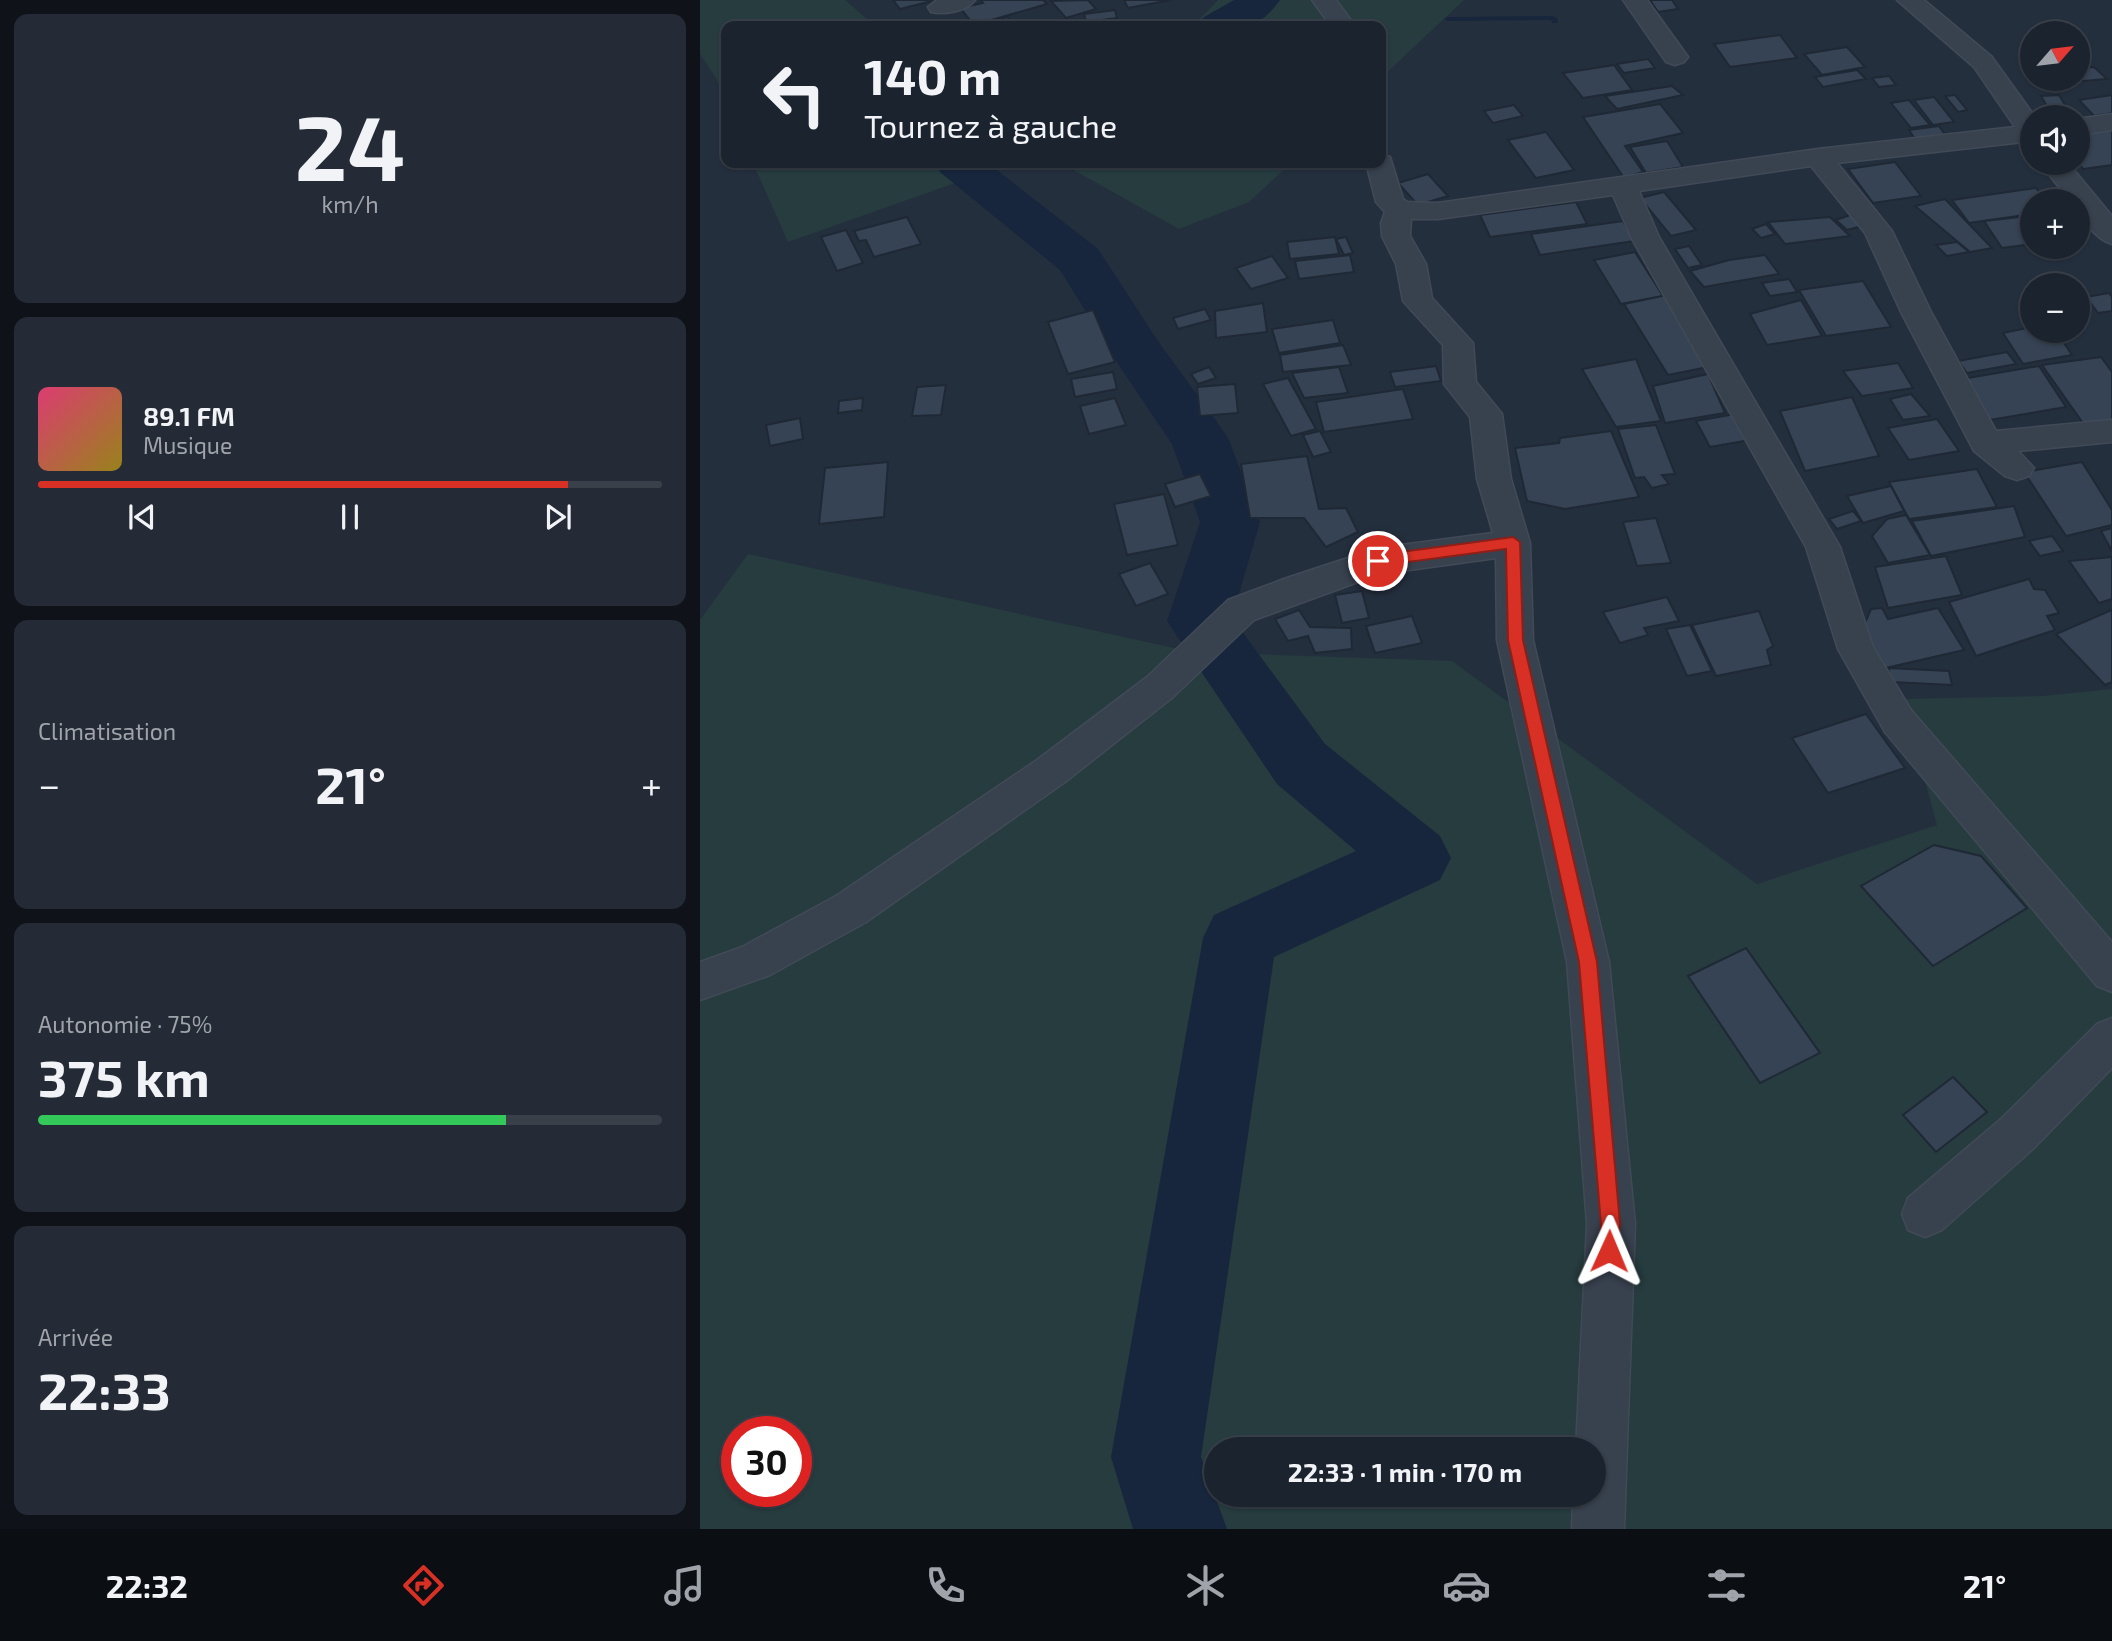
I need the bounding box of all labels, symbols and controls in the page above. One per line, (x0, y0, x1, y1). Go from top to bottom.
north arrow (2020, 21, 2090, 91)
map controls (2020, 21, 2090, 343)
text: 140 m (864, 46, 1001, 105)
icon: left (749, 49, 840, 140)
text: 24 (295, 90, 405, 199)
button: sound (2020, 105, 2090, 175)
text: Tournez à gauche (864, 106, 1117, 144)
button: + (2020, 189, 2090, 259)
text: km/h (321, 190, 379, 218)
button: − (2020, 273, 2090, 343)
text: 89.1 FM (143, 400, 235, 431)
text: Musique (143, 431, 232, 459)
icon: previous (123, 498, 161, 536)
icon: pause (331, 498, 369, 536)
icon: next (539, 498, 577, 536)
pin (1348, 531, 1408, 591)
icon: arrive (1359, 542, 1397, 580)
text: Climatisation (38, 717, 176, 745)
text: 21° (315, 752, 386, 814)
text: − (38, 761, 60, 807)
text: + (641, 761, 662, 807)
text: Autonomie · 75% (38, 1010, 212, 1038)
text: 375 km (38, 1045, 210, 1107)
position arrow (1572, 1214, 1646, 1288)
text: Arrivée (38, 1323, 113, 1351)
text: 22:33 (38, 1358, 171, 1420)
speed limit sign: 30 (721, 1416, 812, 1507)
text: 22:33 · 1 min · 170 m (1288, 1456, 1522, 1487)
icon: directions (399, 1561, 448, 1610)
icon: music (660, 1561, 709, 1610)
icon: phone (921, 1561, 970, 1610)
icon: climate (1181, 1561, 1230, 1610)
icon: car (1442, 1561, 1491, 1610)
icon: filters (1702, 1561, 1751, 1610)
text: 22:32 (106, 1566, 188, 1604)
text: 21° (1963, 1566, 2006, 1604)

